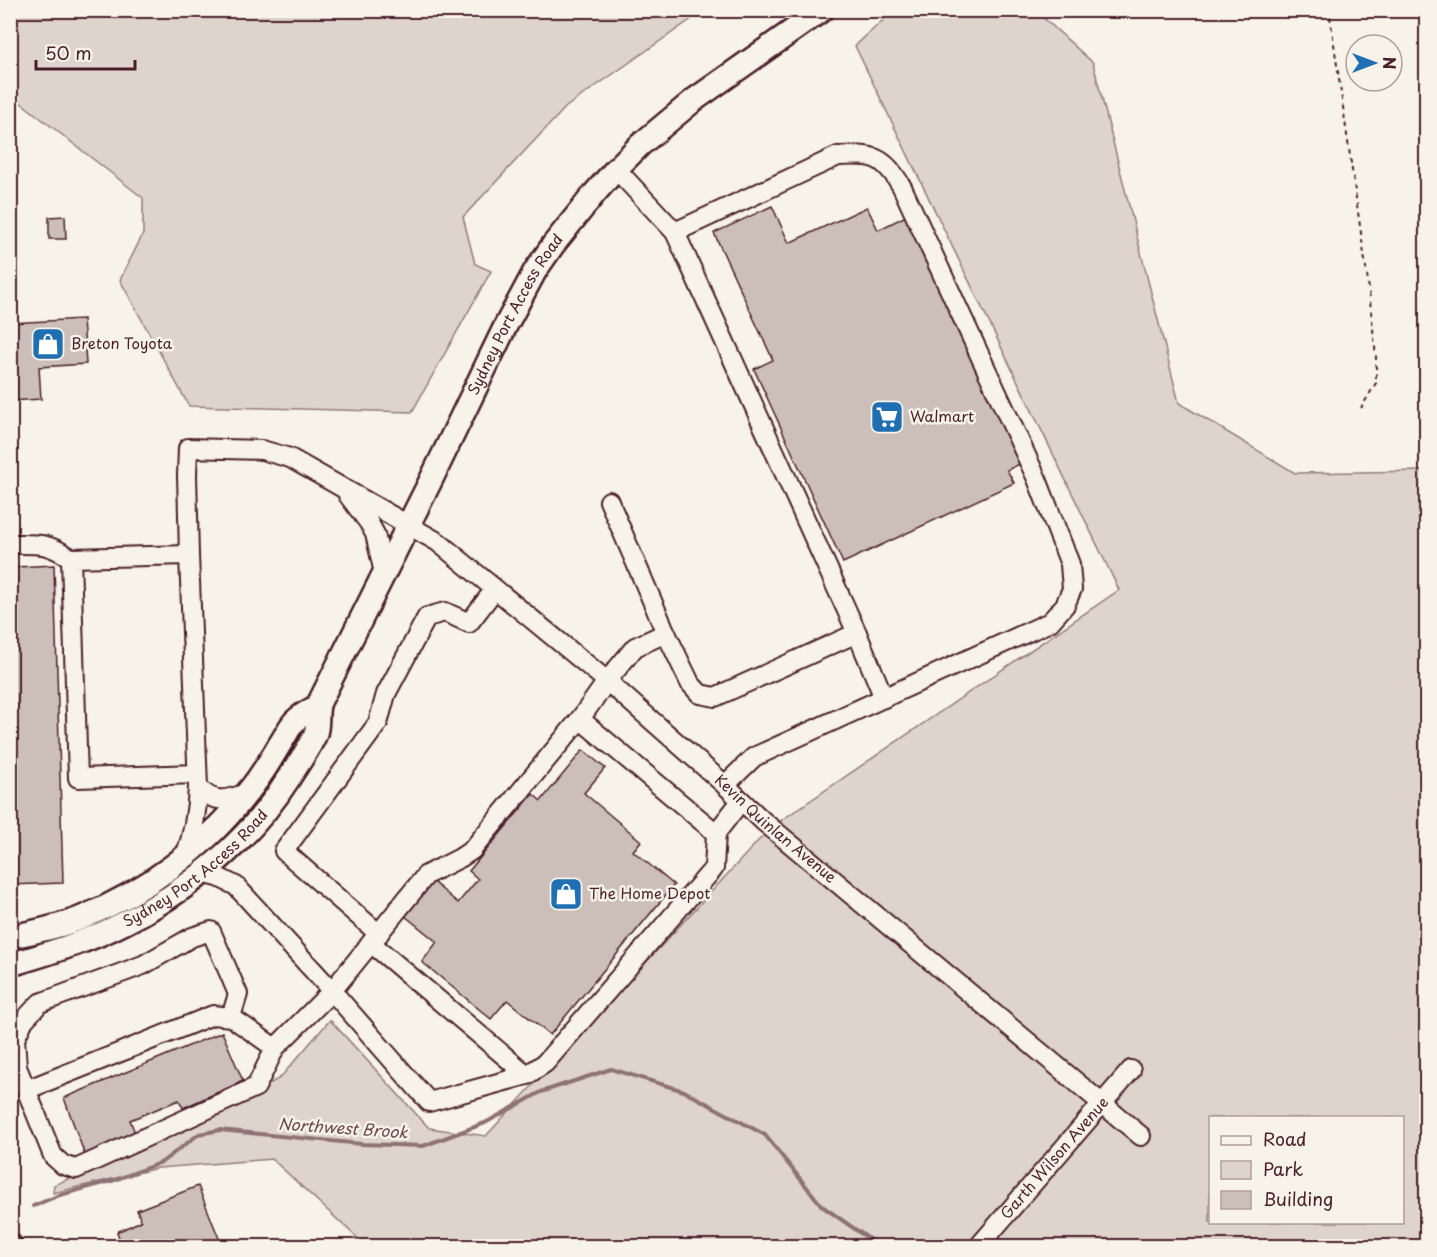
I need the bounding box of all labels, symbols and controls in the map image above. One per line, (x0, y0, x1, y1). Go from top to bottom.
scale bar (36, 33, 135, 71)
north arrow (1344, 33, 1404, 93)
text: 50 m (45, 39, 92, 66)
text: N (1378, 57, 1402, 69)
street label: Sydney Port Access Road (461, 228, 568, 398)
shop icon: Breton Toyota (30, 326, 66, 362)
place label: Breton Toyota (71, 331, 173, 354)
supermarket icon: Walmart (869, 399, 905, 435)
place label: Walmart (910, 404, 974, 427)
street label: Kevin Quinlan Avenue (710, 768, 842, 888)
street label: Sydney Port Access Road (118, 803, 272, 932)
shop icon: The Home Depot (548, 876, 584, 912)
place label: The Home Depot (589, 881, 710, 904)
street label: Garth Wilson Avenue (994, 1091, 1113, 1224)
water label: Northwest Brook (278, 1111, 409, 1144)
legend (1209, 1116, 1404, 1224)
text: Road (1263, 1125, 1307, 1152)
text: Park (1263, 1155, 1303, 1182)
text: Building (1263, 1185, 1333, 1212)

